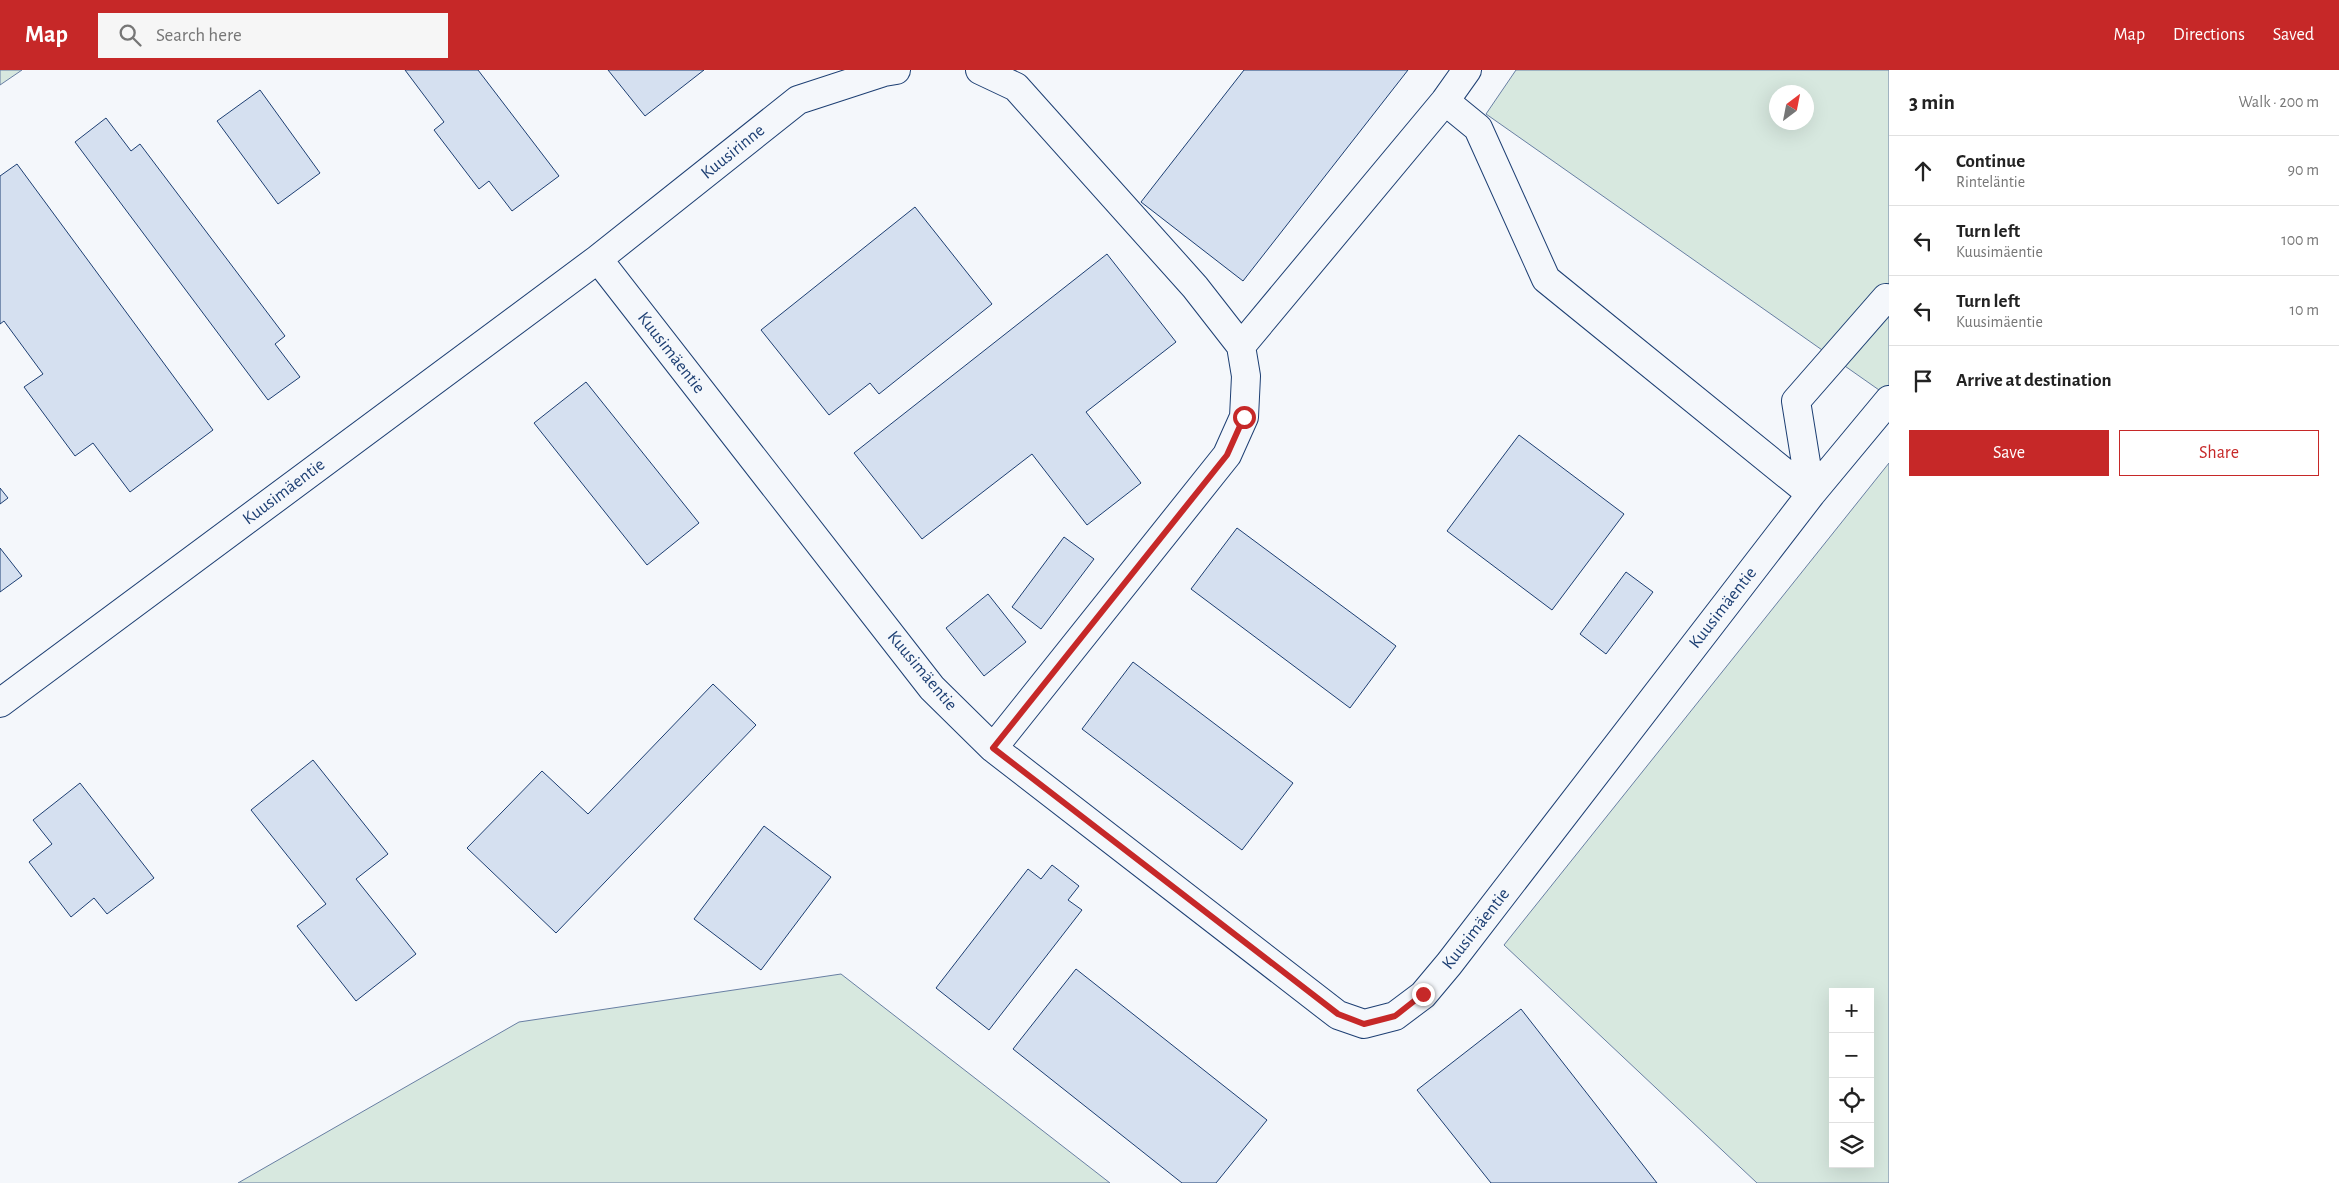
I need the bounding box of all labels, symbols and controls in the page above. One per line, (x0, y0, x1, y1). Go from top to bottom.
search box (98, 13, 448, 58)
icon: search (116, 21, 144, 49)
text: Map (25, 23, 68, 47)
text: Search here (156, 26, 242, 45)
text: Map (2114, 26, 2145, 44)
text: Directions (2173, 26, 2245, 44)
text: Saved (2273, 26, 2314, 44)
north arrow (1769, 85, 1814, 130)
text: 3 min (1909, 92, 1955, 113)
text: Walk · 200 m (2238, 94, 2319, 110)
street label: Kuusirinne (698, 121, 768, 183)
text: Continue (1956, 152, 2025, 171)
icon: ahead (1909, 157, 1937, 185)
text: 90 m (2288, 162, 2319, 178)
text: Rinteläntie (1956, 174, 2025, 190)
text: Turn left (1956, 222, 2020, 241)
icon: left (1909, 227, 1937, 255)
text: 100 m (2281, 232, 2319, 248)
text: Kuusimäentie (1956, 244, 2043, 260)
text: Turn left (1956, 292, 2020, 311)
icon: left (1909, 297, 1937, 325)
text: 10 m (2290, 302, 2319, 318)
street label: Kuusimäentie (634, 309, 708, 397)
text: Kuusimäentie (1956, 314, 2043, 330)
icon: arrive (1909, 367, 1937, 395)
text: Arrive at destination (1956, 371, 2112, 390)
route start (1233, 406, 1256, 429)
button: Save (1909, 430, 2109, 476)
button: Share (2119, 430, 2319, 476)
street label: Kuusimäentie (240, 455, 328, 529)
street label: Kuusimäentie (1686, 564, 1760, 652)
street label: Kuusimäentie (884, 628, 960, 714)
street label: Kuusimäentie (1439, 885, 1513, 973)
route end (1412, 983, 1435, 1006)
map controls (1829, 988, 1874, 1168)
button: + (1829, 988, 1874, 1033)
button: − (1829, 1033, 1874, 1078)
button: locate (1829, 1078, 1874, 1123)
button: layers (1829, 1123, 1874, 1168)

